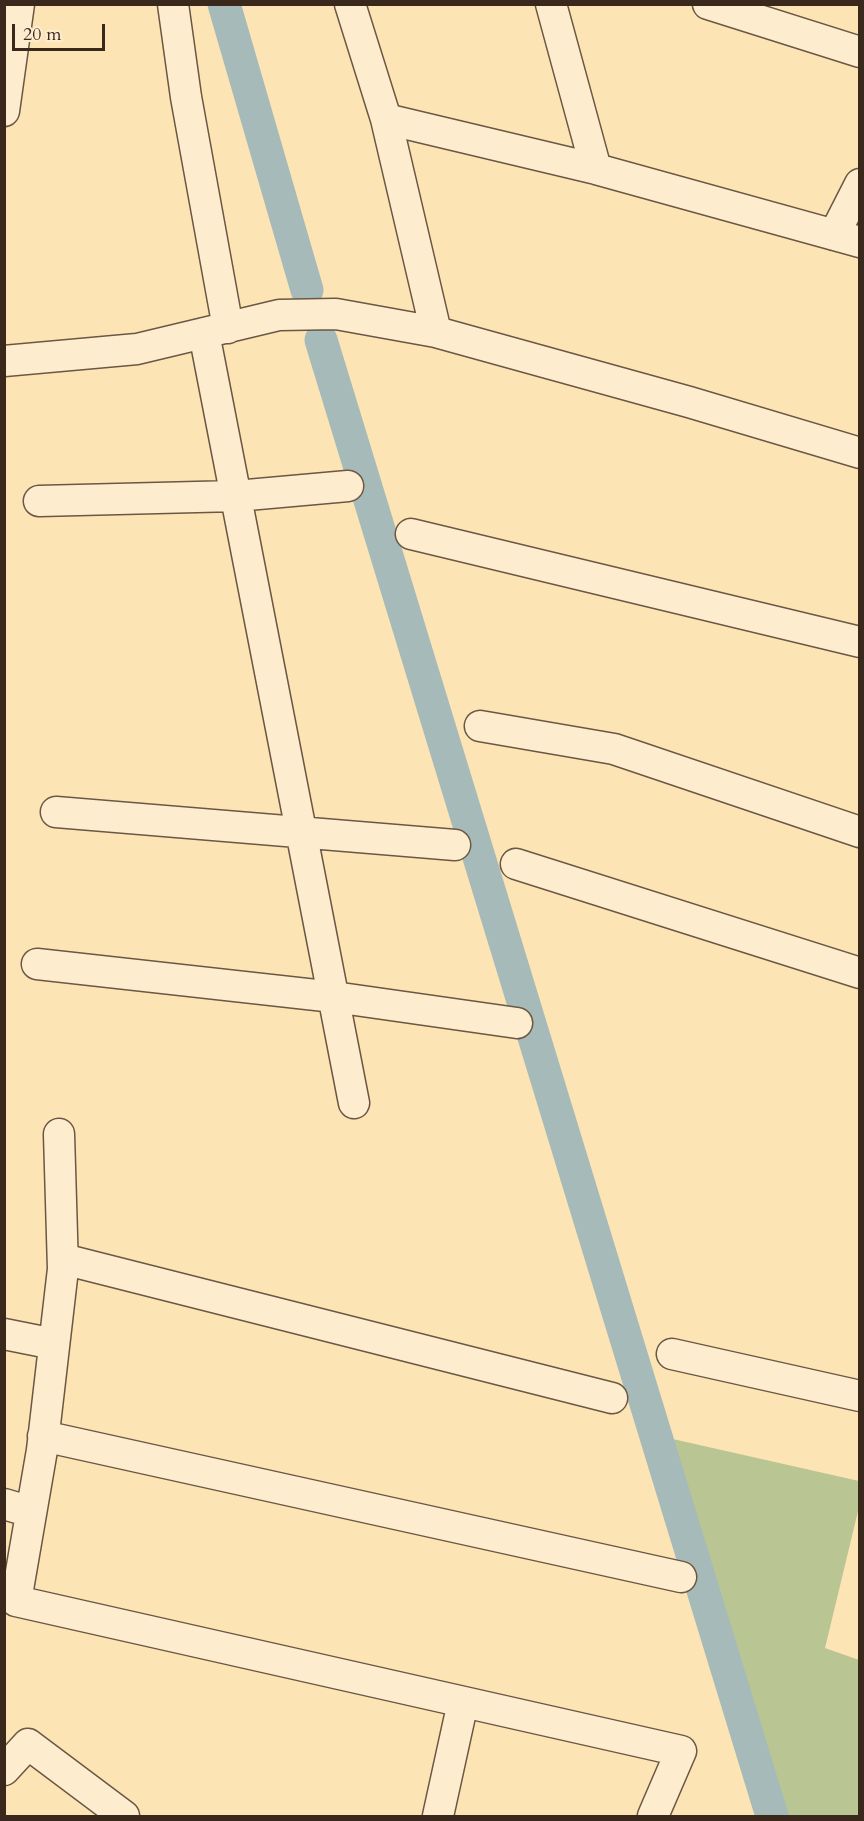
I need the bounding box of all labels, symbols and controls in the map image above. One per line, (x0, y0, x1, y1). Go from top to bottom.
scale bar (15, 12, 108, 50)
text: 20 m (23, 22, 62, 47)

